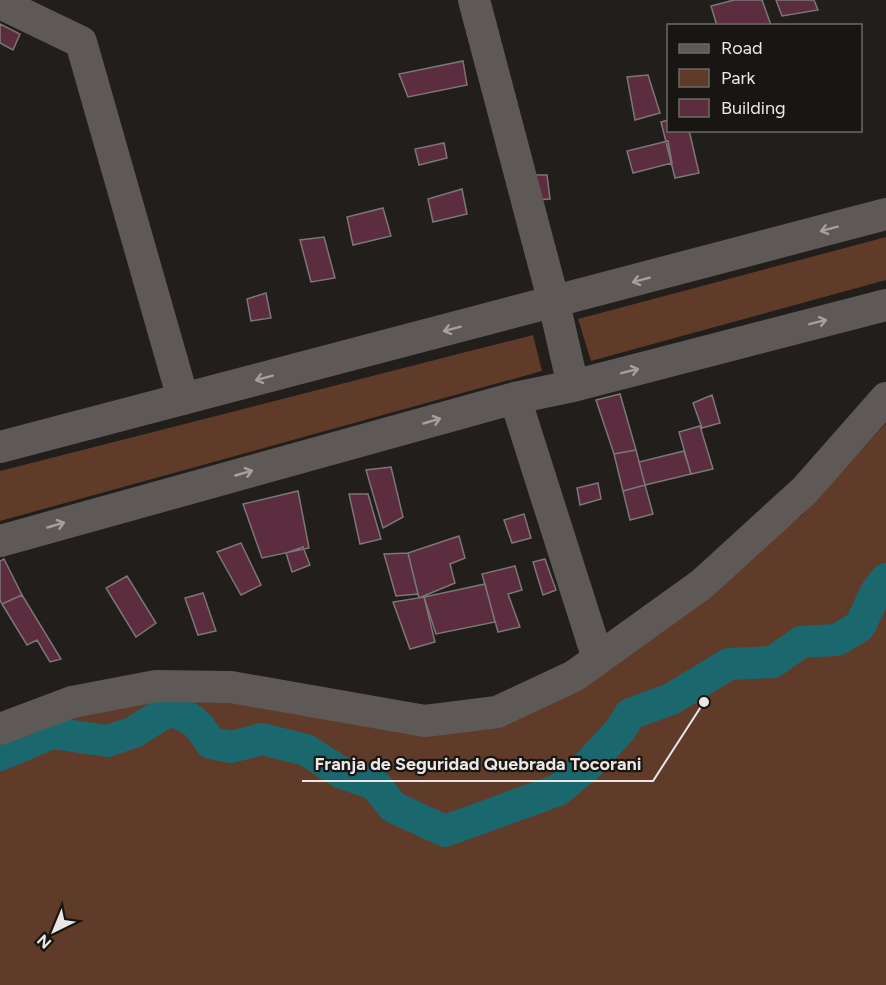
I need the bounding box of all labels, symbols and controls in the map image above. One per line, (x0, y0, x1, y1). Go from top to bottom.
legend (667, 24, 862, 132)
text: Road (721, 37, 762, 59)
text: Park (721, 67, 756, 89)
text: Building (721, 97, 786, 119)
one-way arrow (820, 224, 839, 236)
one-way arrow (632, 274, 651, 286)
one-way arrow (809, 316, 828, 328)
one-way arrow (443, 324, 462, 336)
one-way arrow (620, 365, 639, 376)
one-way arrow (255, 373, 274, 384)
one-way arrow (422, 415, 441, 426)
one-way arrow (234, 467, 253, 478)
one-way arrow (46, 519, 65, 531)
callout: Franja de Seguridad Quebrada Tocorani (302, 745, 653, 781)
text: Franja de Seguridad Quebrada Tocorani (315, 753, 641, 775)
north arrow (24, 901, 84, 961)
text: N (33, 930, 55, 953)

